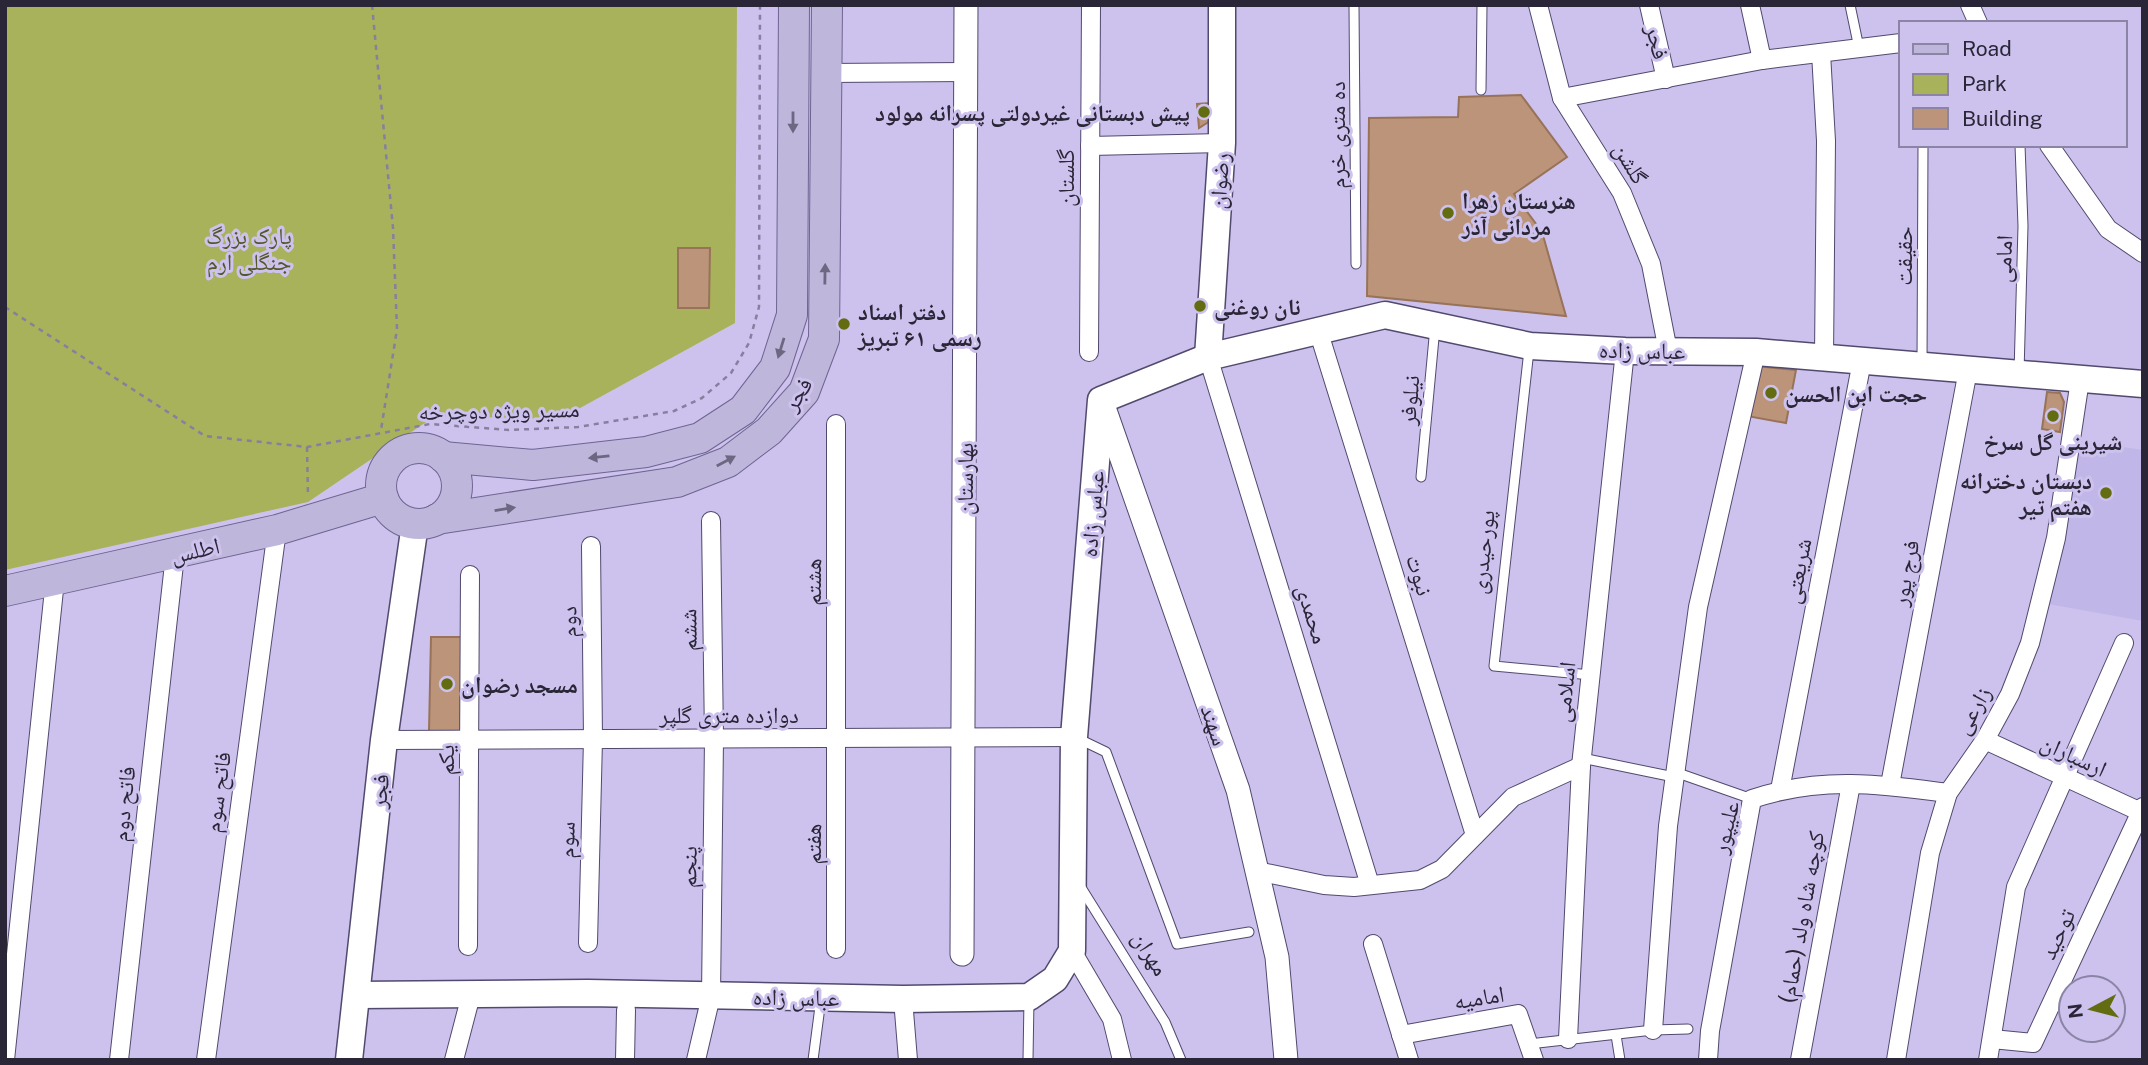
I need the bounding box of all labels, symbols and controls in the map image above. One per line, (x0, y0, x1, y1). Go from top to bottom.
street label: فجر (1641, 21, 1675, 62)
legend (1899, 21, 2127, 147)
text: Road (1962, 36, 2012, 61)
text: Park (1962, 71, 2007, 96)
street label: ده متری خرم (1323, 81, 1353, 189)
place label: پیش دبستانی غیردولتی پسرانه مولود (875, 99, 1190, 127)
marker: پیش دبستانی غیردولتی پسرانه مولود (1196, 104, 1212, 120)
text: Building (1962, 106, 2043, 131)
one-way arrow (787, 112, 799, 134)
street label: گلشن (1607, 137, 1654, 190)
street label: گلستان (1052, 149, 1080, 207)
street label: رضوان (1204, 152, 1235, 210)
place label: هنرستان زهرا مردانی آذر (1461, 187, 1576, 241)
marker: هنرستان زهرا مردانی آذر (1440, 205, 1456, 221)
park label: پارک بزرگ جنگلی ارم (206, 222, 292, 278)
street label: حقیقت (1890, 226, 1917, 286)
street label: امامی (1989, 235, 2018, 284)
one-way arrow (819, 262, 831, 284)
place label: نان روغنی (1214, 293, 1301, 321)
place label: دفتر اسناد رسمی ۶۱ تبریز (857, 298, 982, 352)
marker: نان روغنی (1192, 298, 1208, 314)
marker: دفتر اسناد رسمی ۶۱ تبریز (836, 316, 852, 332)
street label: عباس زاده (1599, 336, 1686, 365)
one-way arrow (776, 338, 786, 359)
street label: فجر (776, 372, 818, 417)
street label: نیلوفر (1393, 374, 1425, 427)
place label: حجت ابن الحسن (1785, 380, 1927, 408)
marker: حجت ابن الحسن (1763, 385, 1779, 401)
street label: مسیر ویژه دوچرخه (418, 395, 580, 426)
marker: شیرینی گل سرخ (2045, 408, 2061, 424)
place label: شیرینی گل سرخ (1984, 428, 2122, 457)
street label: بهارستان (951, 443, 979, 515)
one-way arrow (588, 452, 610, 463)
one-way arrow (716, 456, 736, 467)
place label: دبستان دخترانه هفتم تیر (1960, 467, 2092, 523)
street label: عباس زاده (1075, 469, 1110, 558)
marker: دبستان دخترانه هفتم تیر (2098, 485, 2114, 501)
one-way arrow (494, 503, 516, 514)
street label: پورحیدری (1464, 509, 1501, 596)
street label: اطلس (168, 531, 222, 570)
street label: شریعتی (1777, 536, 1818, 606)
street label: فرج پور (1885, 538, 1927, 610)
street label: نبوت (1400, 551, 1439, 599)
street label: هشتم (799, 558, 829, 606)
street label: محمدی (1290, 581, 1335, 647)
street label: دوم (554, 606, 585, 638)
street label: ششم (674, 608, 705, 651)
street label: اسلامی (1547, 660, 1582, 724)
place label: مسجد رضوان (461, 671, 578, 699)
marker: مسجد رضوان (439, 676, 455, 692)
street label: زارعی (1948, 681, 1997, 739)
street label: دوازده متری گلپر (658, 701, 799, 729)
street label: سهند (1195, 701, 1235, 749)
street label: ارسباران (2036, 728, 2111, 783)
street label: یکم (432, 745, 462, 775)
street label: فاتح سوم (198, 750, 239, 835)
street label: فاتح دوم (106, 765, 143, 843)
street label: فجر (364, 773, 394, 810)
street label: علیپور (1705, 797, 1746, 857)
street label: سوم (552, 821, 583, 859)
street label: هفتم (799, 823, 829, 865)
street label: کوچه شاه ولد (حمام) (1773, 828, 1832, 1006)
street label: پنجم (674, 846, 705, 888)
street label: توحید (2034, 904, 2081, 964)
street label: مهران (1126, 926, 1175, 981)
north arrow (2057, 974, 2127, 1044)
street label: امامیه (1452, 980, 1506, 1015)
street label: عباس زاده (753, 983, 840, 1012)
text: N (2063, 1002, 2087, 1020)

